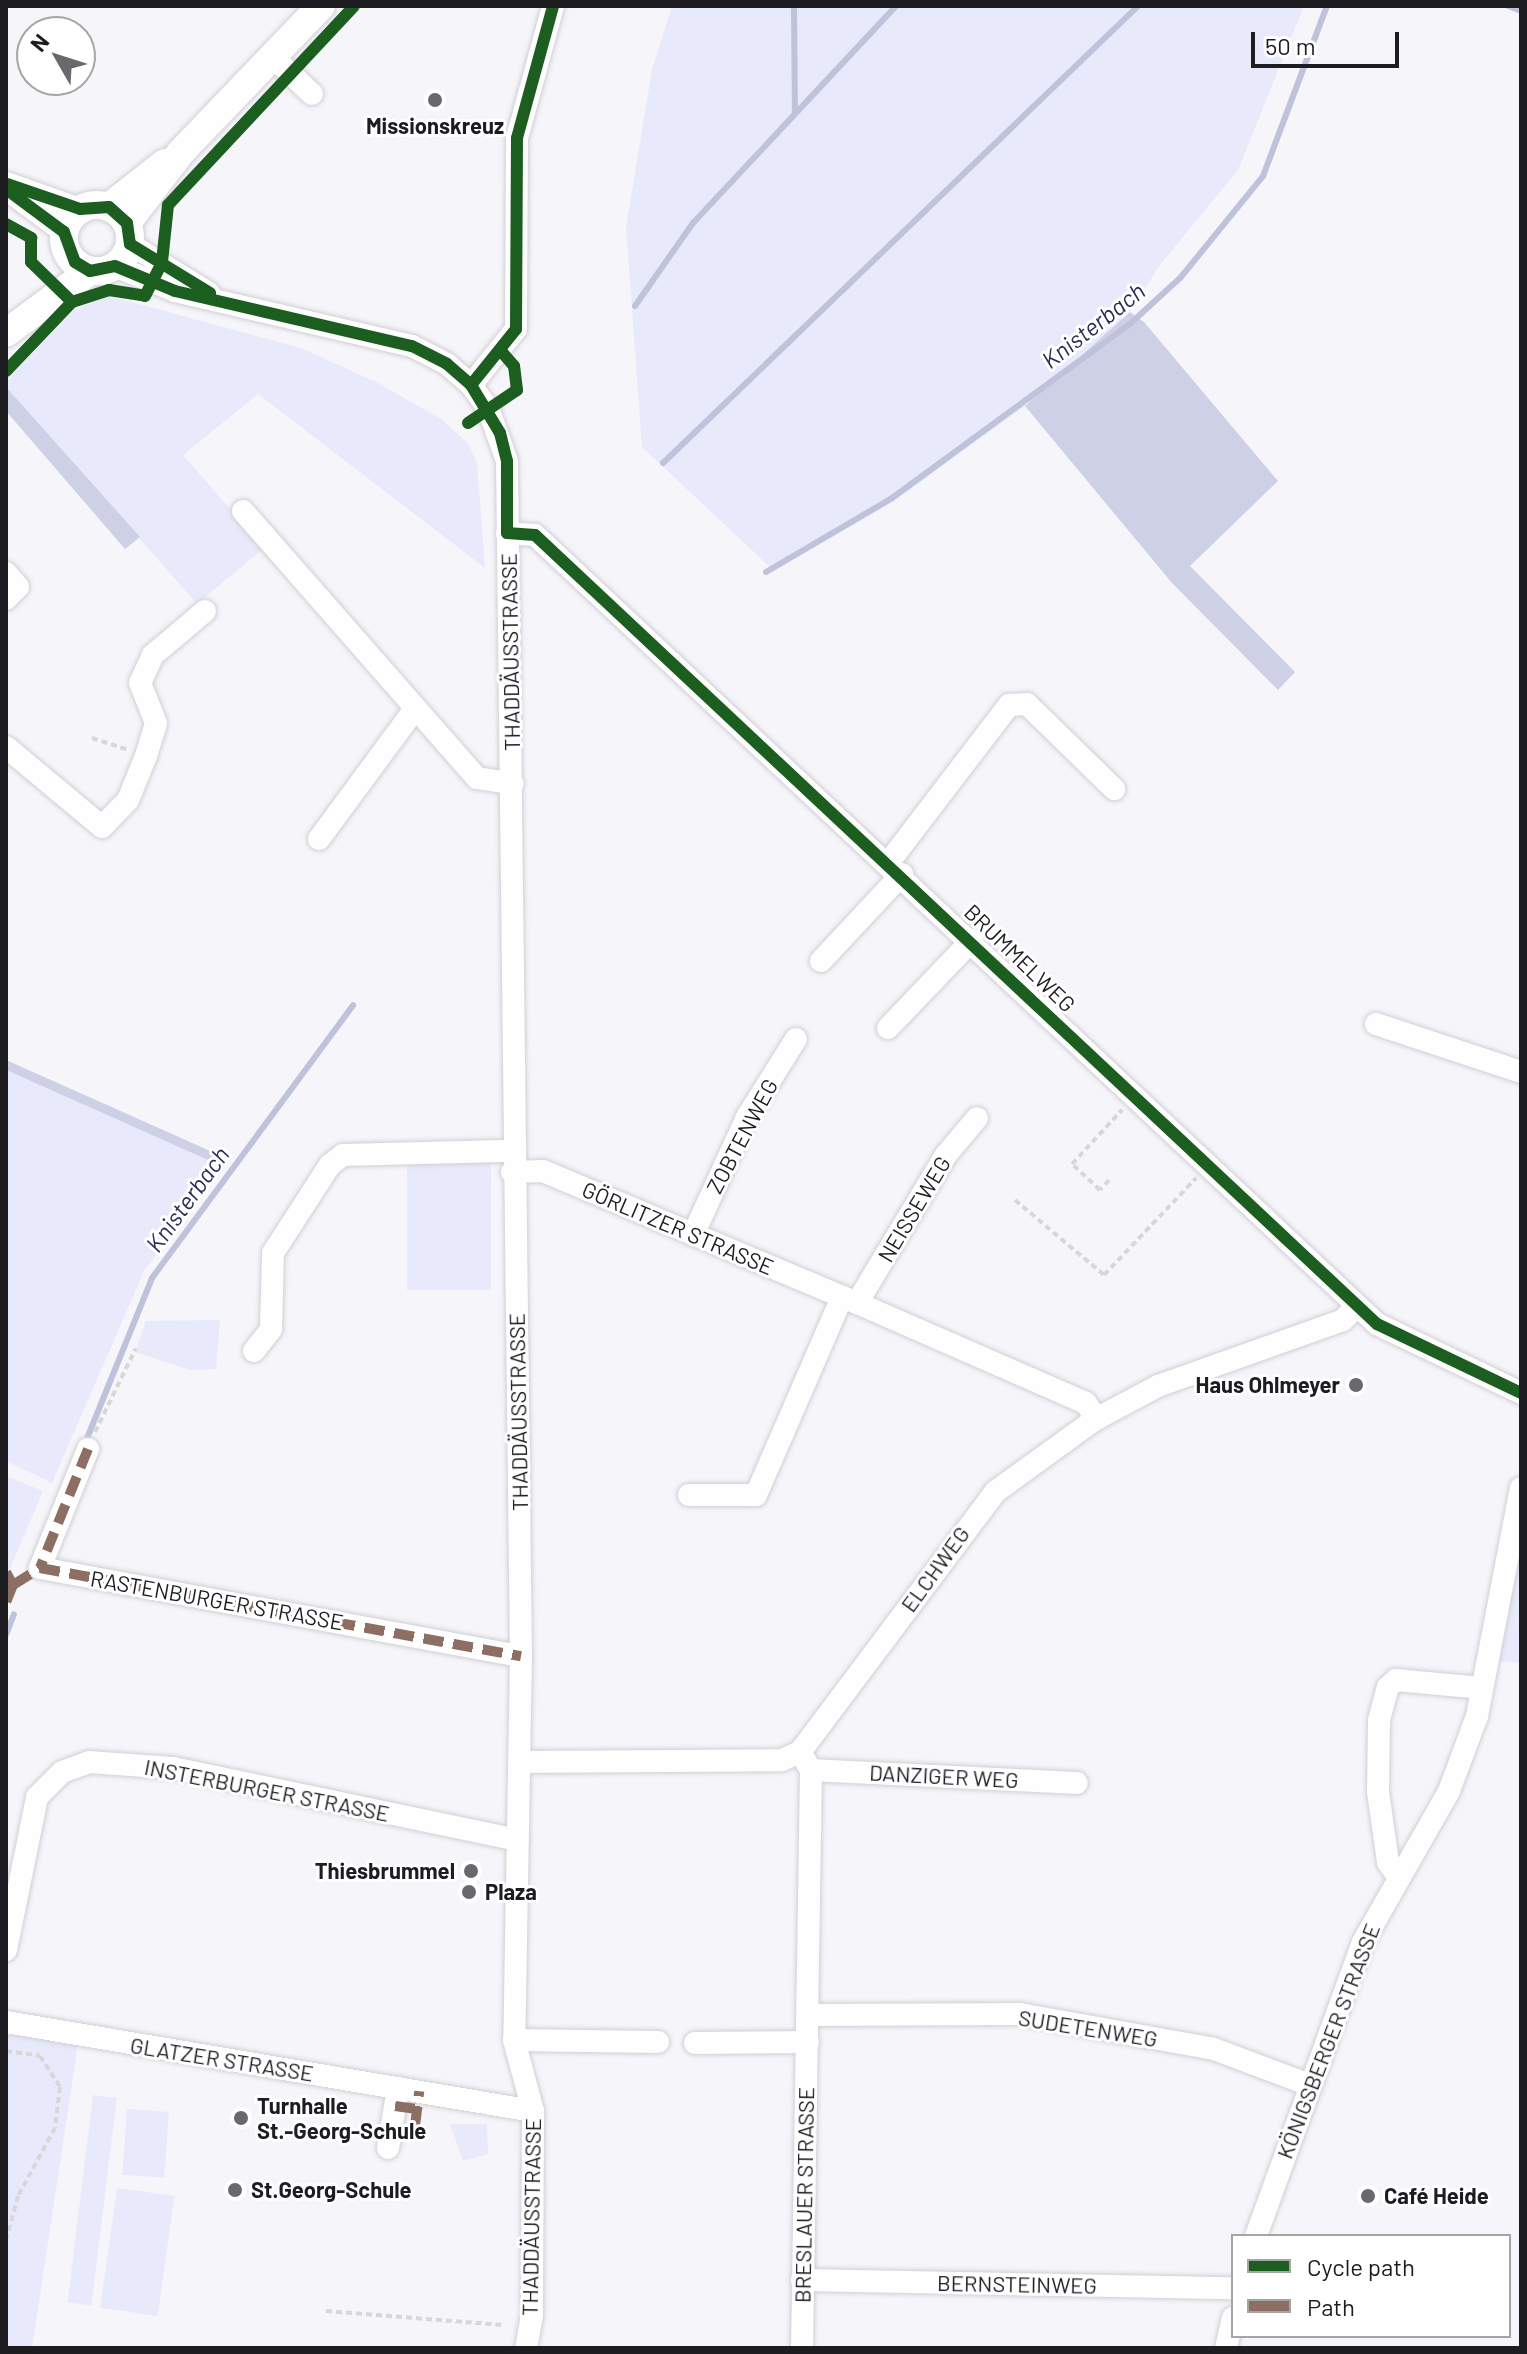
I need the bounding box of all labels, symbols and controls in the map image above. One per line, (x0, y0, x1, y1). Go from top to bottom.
north arrow (16, 16, 96, 96)
scale bar (1255, 16, 1403, 66)
text: N (24, 28, 54, 56)
text: 50 m (1265, 31, 1316, 60)
marker: Missionskreuz (426, 91, 444, 109)
place label: Missionskreuz (366, 113, 504, 139)
water label: Knisterbach (1036, 276, 1150, 374)
street label: THADDÄUSSTRASSE (495, 553, 525, 751)
street label: BRUMMELWEG (959, 899, 1081, 1017)
street label: ZOBTENWEG (701, 1074, 783, 1198)
water label: Knisterbach (139, 1141, 235, 1257)
street label: NEISSEWEG (872, 1151, 956, 1267)
street label: GÖRLITZER STRASSE (578, 1176, 778, 1280)
street label: THADDÄUSSTRASSE (503, 1313, 533, 1511)
place label: Haus Ohlmeyer (1196, 1372, 1340, 1398)
marker: Haus Ohlmeyer (1347, 1376, 1365, 1394)
street label: ELCHWEG (895, 1521, 975, 1617)
street label: RASTENBURGER STRASSE (88, 1565, 346, 1635)
street label: INSTERBURGER STRASSE (142, 1753, 392, 1827)
street label: DANZIGER WEG (869, 1759, 1019, 1793)
place label: Thiesbrummel (315, 1858, 455, 1884)
marker: Thiesbrummel (462, 1862, 480, 1880)
place label: Plaza (485, 1879, 537, 1905)
marker: Plaza (460, 1883, 478, 1901)
street label: KÖNIGSBERGER STRASSE (1271, 1920, 1385, 2162)
street label: SUDETENWEG (1017, 2004, 1159, 2052)
street label: GLATZER STRASSE (128, 2031, 316, 2087)
street label: BRESLAUER STRASSE (789, 2087, 819, 2303)
place label: Turnhalle St.-Georg-Schule (257, 2092, 426, 2144)
marker: Turnhalle St.-Georg-Schule (232, 2109, 250, 2127)
street label: THADDÄUSSTRASSE (516, 2118, 546, 2316)
place label: St.Georg-Schule (251, 2177, 412, 2203)
marker: St.Georg-Schule (226, 2181, 244, 2199)
place label: Café Heide (1384, 2183, 1489, 2209)
marker: Café Heide (1359, 2187, 1377, 2205)
legend (1231, 2234, 1511, 2338)
text: Cycle path (1307, 2252, 1415, 2281)
street label: BERNSTEINWEG (937, 2269, 1097, 2299)
text: Path (1307, 2292, 1355, 2321)

